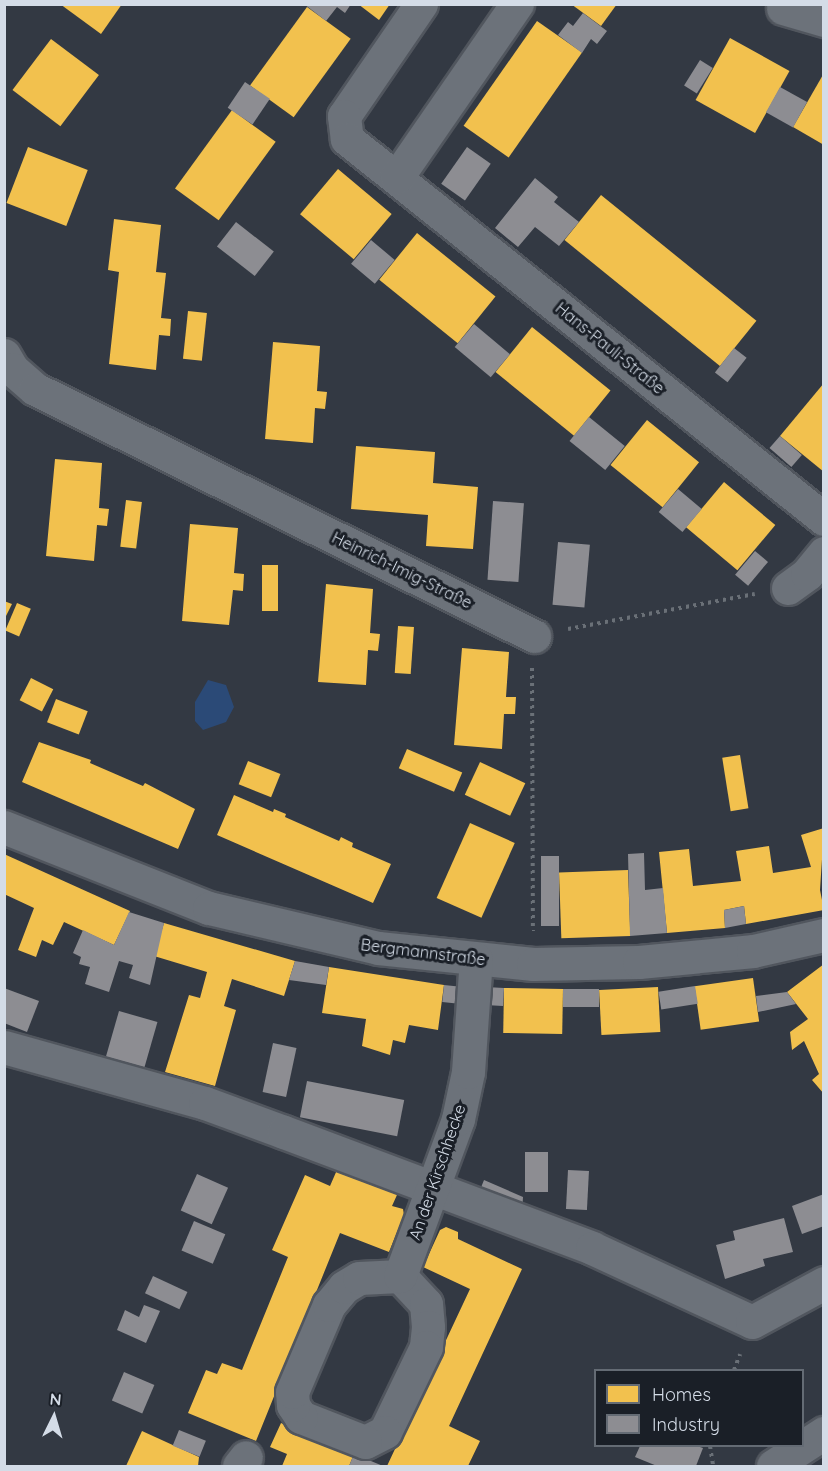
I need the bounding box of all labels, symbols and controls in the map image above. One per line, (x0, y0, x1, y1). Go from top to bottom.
street label: Hans-Pauli-Straße (552, 298, 668, 398)
street label: Heinrich-Imig-Straße (329, 528, 475, 612)
street label: Bergmannstraße (360, 935, 486, 969)
street label: An der Kirschhecke (405, 1102, 469, 1242)
legend (594, 1369, 804, 1447)
text: Homes (652, 1383, 711, 1406)
north arrow (24, 1387, 84, 1447)
text: N (49, 1389, 62, 1410)
text: Industry (652, 1413, 720, 1436)

